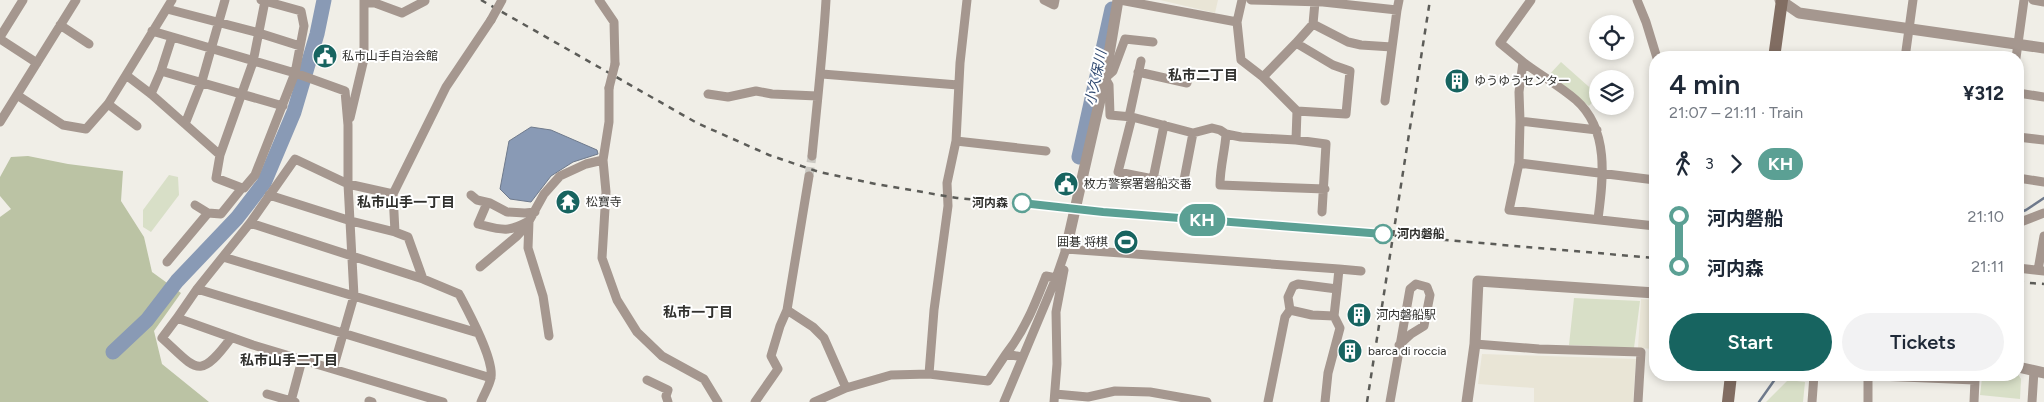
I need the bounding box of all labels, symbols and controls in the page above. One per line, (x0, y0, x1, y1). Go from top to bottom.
map controls (1589, 15, 1634, 115)
button: locate (1589, 15, 1634, 60)
public building icon: 私市山手自治会館 (312, 43, 338, 69)
water label: 小久保川 (1082, 47, 1111, 107)
place label: 私市山手自治会館 (342, 49, 438, 63)
district label: 私市二丁目 (1168, 67, 1238, 84)
text: 4 min (1669, 67, 1740, 101)
building icon: ゆうゆうセンター (1444, 68, 1470, 94)
button: layers (1589, 70, 1634, 115)
place label: ゆうゆうセンター (1474, 74, 1570, 88)
text: ¥312 (1963, 82, 2004, 105)
text: 21:07 – 21:11 · Train (1669, 103, 1803, 122)
icon: walk (1669, 150, 1697, 178)
icon: forward (1722, 150, 1750, 178)
text: KH (1768, 153, 1793, 175)
text: 3 (1705, 154, 1714, 173)
public building icon: 枚方警察署磐船交番 (1053, 171, 1079, 197)
place label: 枚方警察署磐船交番 (1084, 177, 1192, 191)
temple icon: 松寶寺 (555, 189, 581, 215)
marker: 河内森 (1012, 193, 1032, 213)
district label: 私市山手一丁目 (357, 194, 455, 211)
place label: 松寶寺 (586, 195, 622, 209)
place label: 河内森 (972, 196, 1008, 210)
line badge: KH (1180, 204, 1224, 236)
text: 河内磐船 (1707, 207, 1783, 230)
text: 21:10 (1968, 207, 2004, 226)
text: KH (1189, 209, 1215, 231)
marker: 河内磐船 (1373, 224, 1393, 244)
place label: 河内磐船 (1397, 227, 1445, 241)
sports icon: 囲碁 将棋 (1113, 229, 1139, 255)
place label: 囲碁 将棋 (1057, 235, 1108, 249)
text: 河内森 (1707, 257, 1764, 280)
text: 21:11 (1971, 257, 2004, 276)
building icon: 河内磐船駅 (1346, 302, 1372, 328)
district label: 私市一丁目 (663, 304, 733, 321)
place label: 河内磐船駅 (1376, 308, 1436, 322)
button: Start (1669, 313, 1832, 371)
button: Tickets (1842, 313, 2004, 371)
building icon: barca di roccia (1337, 338, 1363, 364)
place label: barca di roccia (1368, 344, 1446, 358)
district label: 私市山手二丁目 (240, 352, 338, 369)

